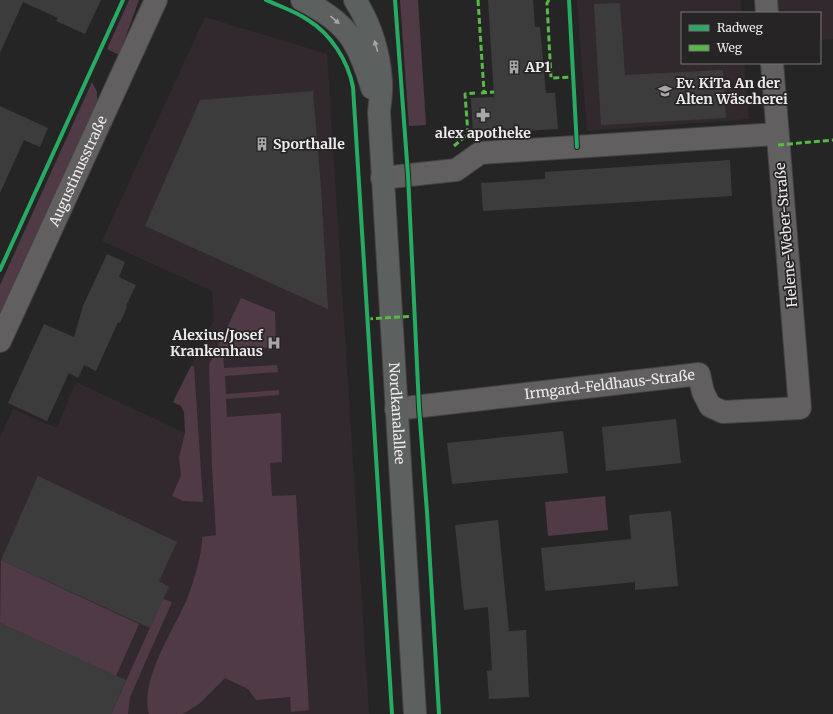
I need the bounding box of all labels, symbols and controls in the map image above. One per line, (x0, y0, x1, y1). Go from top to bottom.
legend (681, 12, 821, 64)
one-way arrow (330, 16, 340, 25)
text: Radweg (717, 20, 763, 35)
one-way arrow (373, 39, 379, 51)
text: Weg (716, 40, 743, 55)
place label: AP1 (524, 58, 551, 76)
building icon: AP1 (506, 59, 522, 75)
place label: Ev. KiTa An der Alten Wäscherei (675, 74, 788, 108)
school or university icon: Ev. KiTa An der Alten Wäscherei (657, 83, 673, 99)
pharmacy icon: alex apotheke (475, 107, 491, 123)
street label: Augustinusstraße (44, 113, 111, 230)
place label: alex apotheke (435, 124, 531, 142)
place label: Sporthalle (273, 135, 345, 153)
building icon: Sporthalle (254, 136, 270, 152)
street label: Helene-Weber-Straße (771, 162, 801, 308)
place label: Alexius/Josef Krankenhaus (170, 326, 263, 360)
hospital icon: Alexius/Josef Krankenhaus (266, 335, 282, 351)
street label: Nordkanalallee (385, 362, 409, 465)
street label: Irmgard-Feldhaus-Straße (523, 366, 696, 403)

